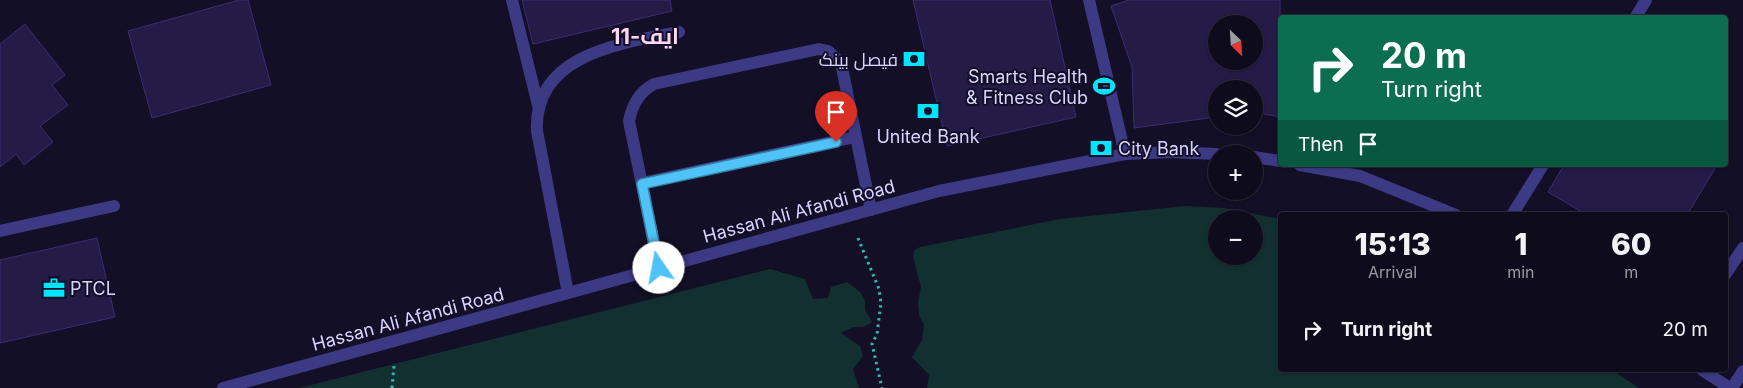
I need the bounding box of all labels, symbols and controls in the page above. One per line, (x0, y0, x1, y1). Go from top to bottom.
north arrow (1208, 15, 1262, 70)
map controls (1208, 15, 1263, 265)
district label: ایف-11 (611, 23, 679, 49)
text: 20 m (1381, 34, 1467, 76)
icon: right (1298, 35, 1363, 100)
bank icon: فیصل بینک (901, 46, 927, 72)
place label: فیصل بینک (819, 49, 898, 71)
place label: Smarts Health & Fitness Club (966, 66, 1088, 108)
sports icon: Smarts Health & Fitness Club (1091, 73, 1117, 99)
text: Turn right (1381, 76, 1482, 102)
button: layers (1208, 80, 1263, 135)
pin (815, 91, 857, 142)
icon: arrive (822, 98, 850, 126)
bank icon: United Bank (915, 98, 941, 124)
place label: United Bank (876, 126, 980, 147)
icon: arrive (1354, 130, 1382, 158)
text: Then (1298, 133, 1344, 156)
bank icon: City Bank (1088, 135, 1114, 161)
place label: City Bank (1118, 138, 1199, 159)
button: + (1208, 145, 1263, 200)
street label: Hassan Ali Afandi Road (701, 175, 897, 247)
button: − (1208, 210, 1263, 265)
text: 15:13 (1354, 226, 1431, 262)
text: 1 (1514, 226, 1527, 262)
text: 60 (1611, 226, 1652, 262)
position arrow (632, 241, 684, 293)
text: Arrival (1368, 262, 1417, 282)
text: min (1507, 262, 1535, 282)
text: m (1624, 262, 1638, 282)
office icon: PTCL (41, 275, 67, 301)
place label: PTCL (70, 278, 116, 299)
street label: Hassan Ali Afandi Road (310, 283, 506, 355)
icon: right (1298, 316, 1326, 344)
text: Turn right (1341, 318, 1432, 341)
text: 20 m (1662, 318, 1708, 341)

